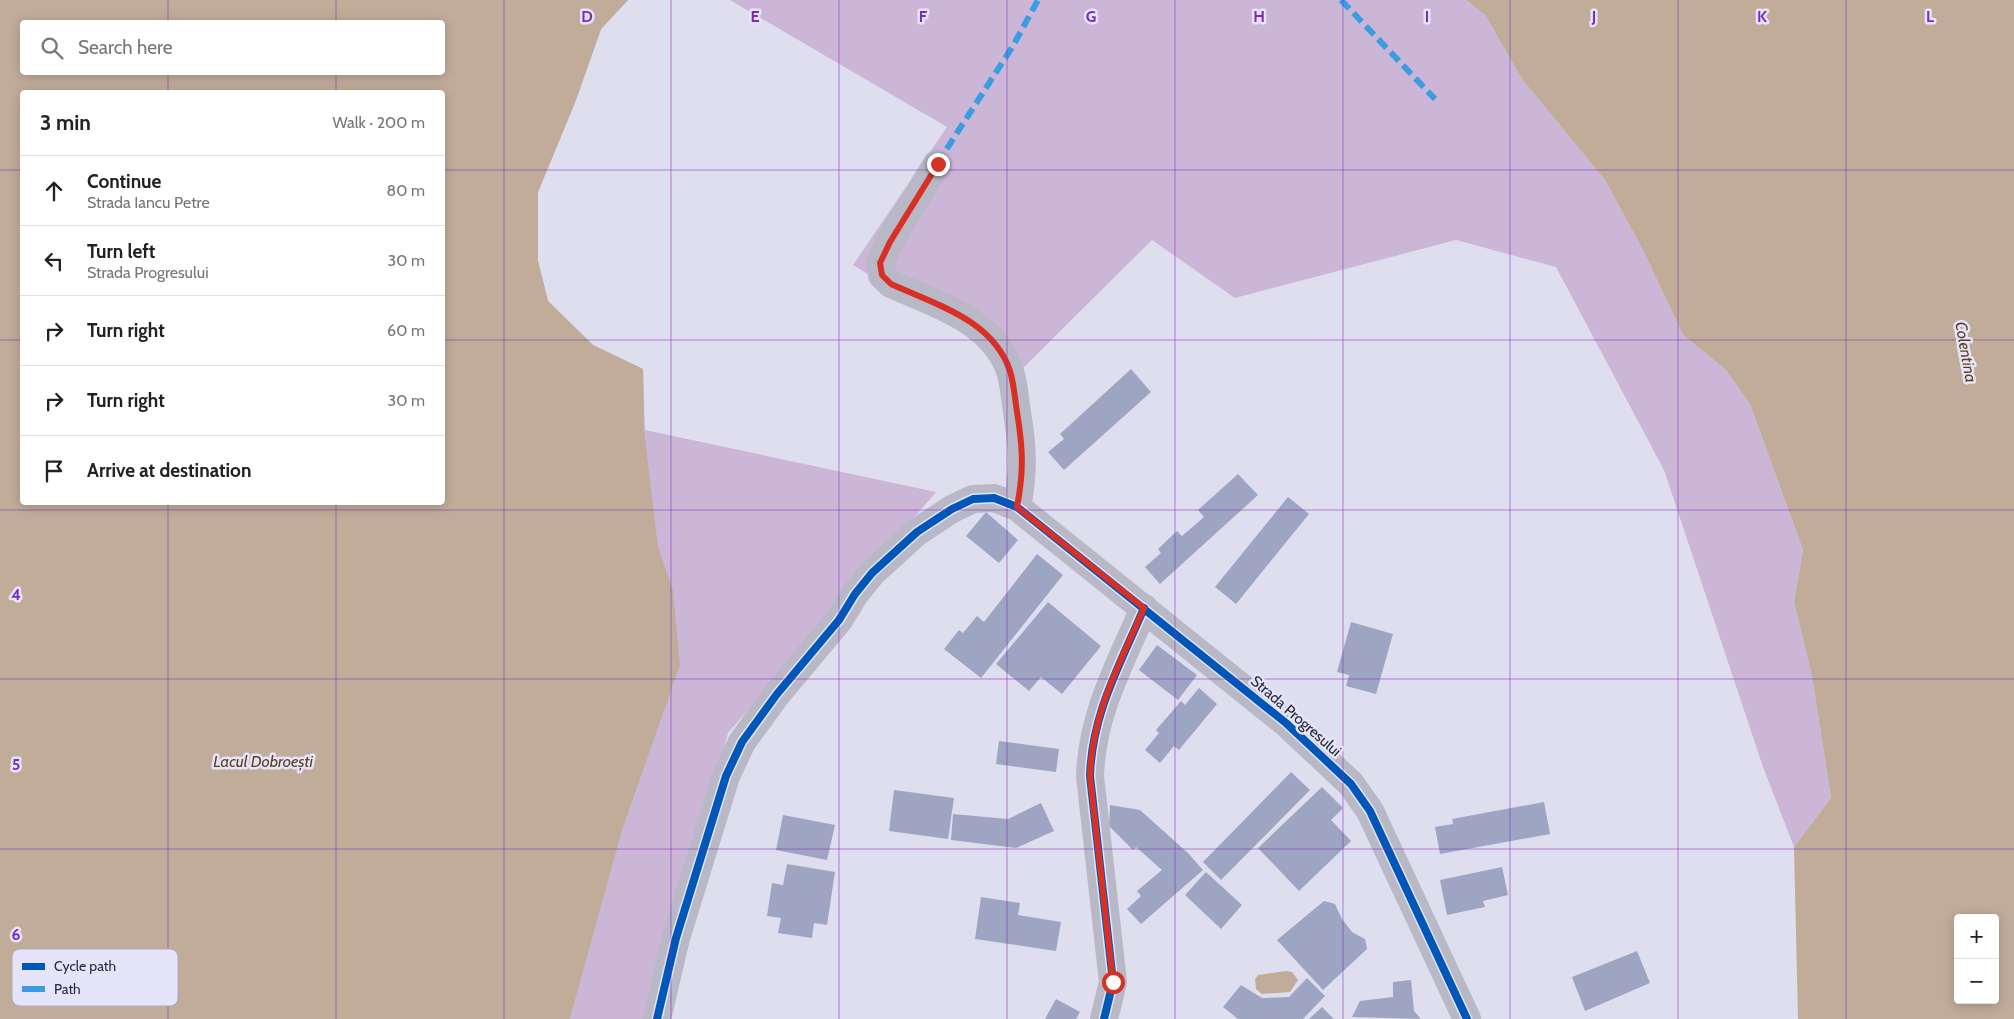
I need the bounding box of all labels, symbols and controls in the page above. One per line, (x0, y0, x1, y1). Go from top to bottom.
text: D (581, 7, 593, 26)
text: E (750, 7, 760, 26)
text: F (919, 7, 928, 26)
text: G (1086, 7, 1096, 26)
text: H (1253, 7, 1265, 26)
text: I (1425, 7, 1429, 26)
text: J (1591, 7, 1596, 26)
text: K (1757, 7, 1767, 26)
text: L (1926, 7, 1934, 26)
search box (20, 20, 445, 75)
icon: search (38, 34, 66, 62)
text: Search here (78, 36, 172, 59)
text: 3 min (40, 110, 91, 135)
text: Walk · 200 m (333, 113, 425, 132)
route end (927, 153, 950, 176)
text: Continue (87, 170, 161, 193)
icon: ahead (40, 177, 68, 205)
text: 80 m (387, 181, 425, 200)
text: Strada Iancu Petre (87, 193, 210, 212)
text: Turn left (87, 240, 155, 263)
icon: left (40, 247, 68, 275)
text: 30 m (388, 251, 425, 270)
text: Strada Progresului (87, 263, 209, 282)
icon: right (40, 317, 68, 345)
text: Turn right (87, 319, 165, 342)
water label: Colentina (1951, 320, 1981, 384)
text: 60 m (387, 321, 425, 340)
icon: right (40, 387, 68, 415)
text: Turn right (87, 389, 165, 412)
text: 30 m (388, 391, 425, 410)
icon: arrive (40, 457, 68, 485)
text: Arrive at destination (87, 459, 251, 482)
text: 4 (11, 585, 21, 604)
street label: Strada Progresului (1247, 672, 1345, 760)
water label: Lacul Dobroești (213, 752, 313, 771)
text: 5 (12, 755, 20, 774)
map controls (1954, 914, 1999, 1004)
button: + (1954, 914, 1999, 959)
text: 6 (12, 925, 21, 944)
legend (12, 949, 178, 1006)
text: Cycle path (54, 957, 116, 975)
button: − (1954, 959, 1999, 1004)
route start (1102, 971, 1125, 994)
text: Path (54, 980, 81, 998)

